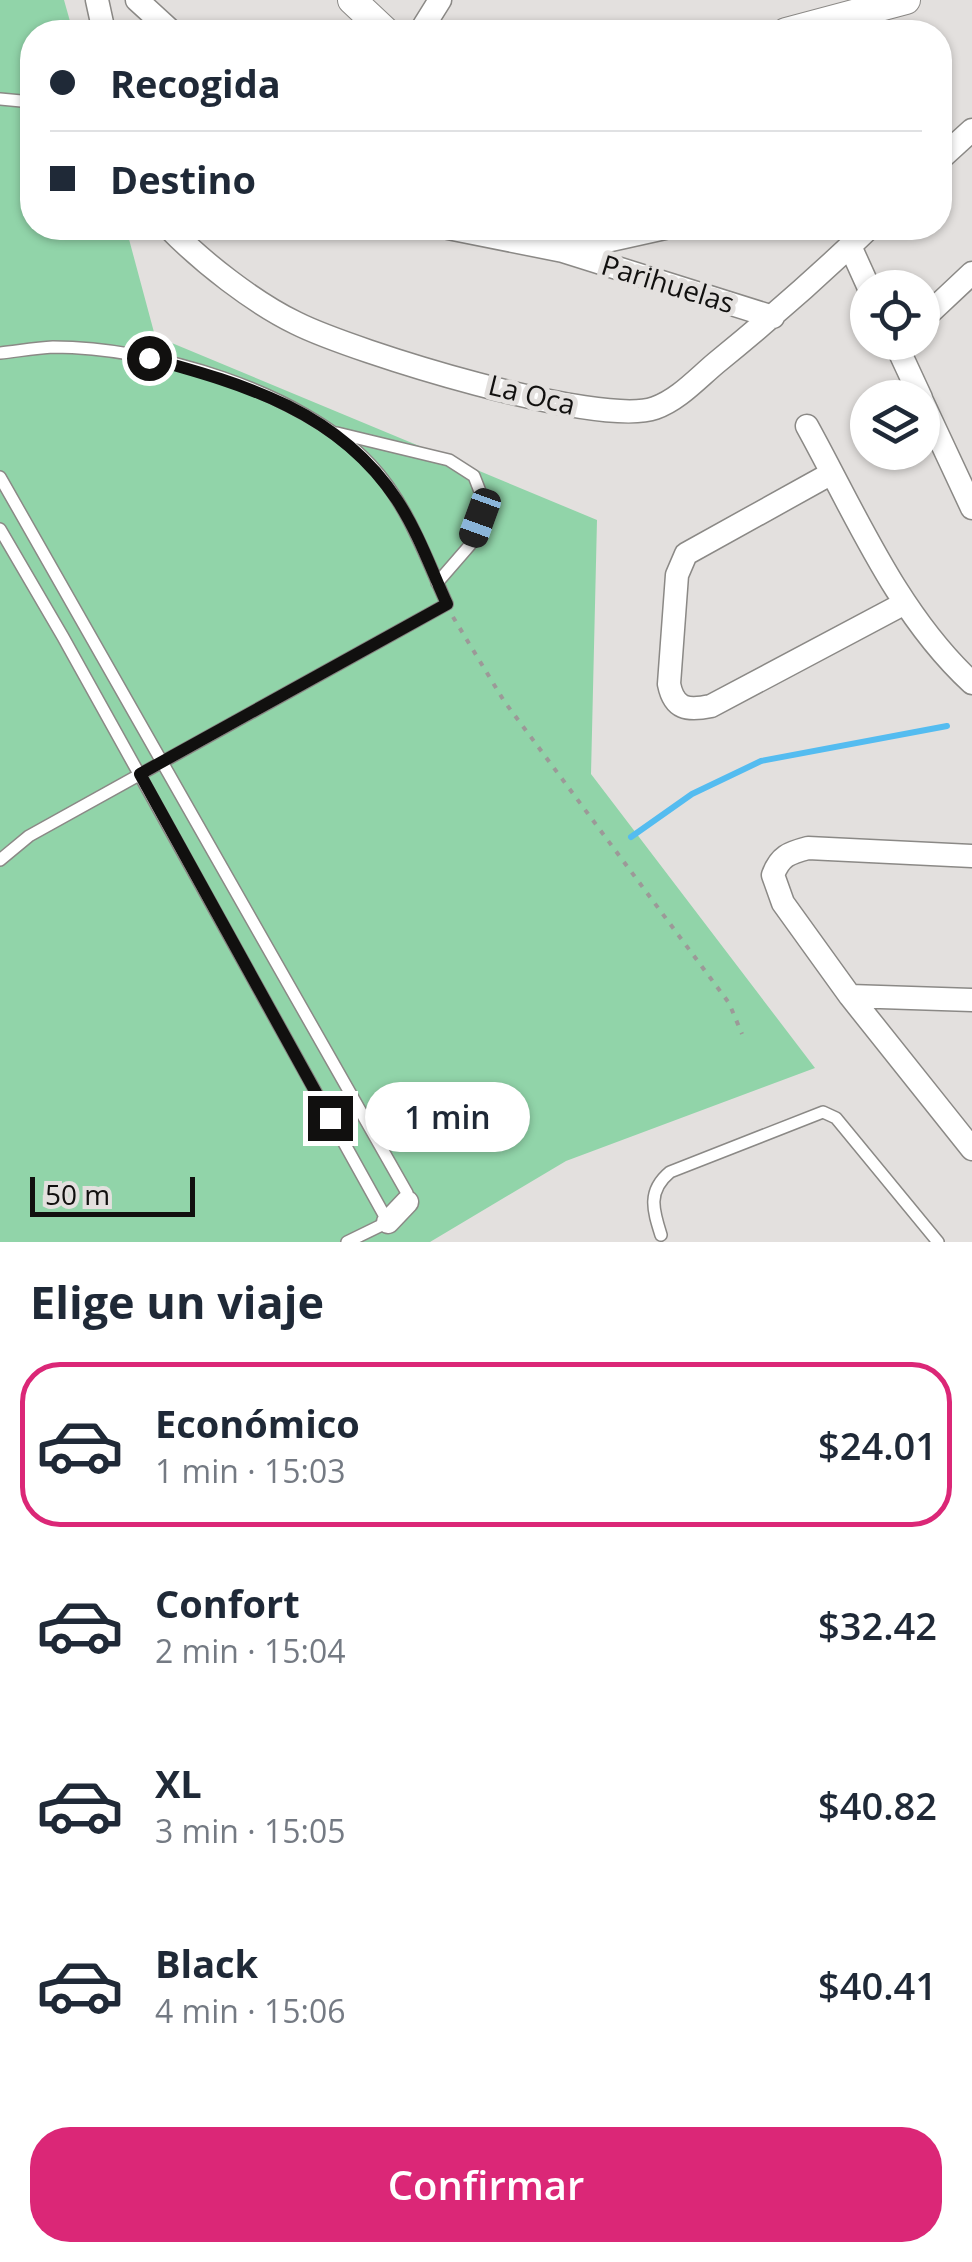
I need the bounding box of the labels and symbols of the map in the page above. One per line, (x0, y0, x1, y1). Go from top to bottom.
street label: Parihuelas (597, 245, 739, 321)
route start (127, 336, 172, 381)
street label: La Oca (485, 365, 580, 423)
car (456, 485, 504, 551)
callout: 1 min (365, 1083, 530, 1153)
route end (308, 1096, 353, 1141)
scale bar (30, 1172, 195, 1216)

